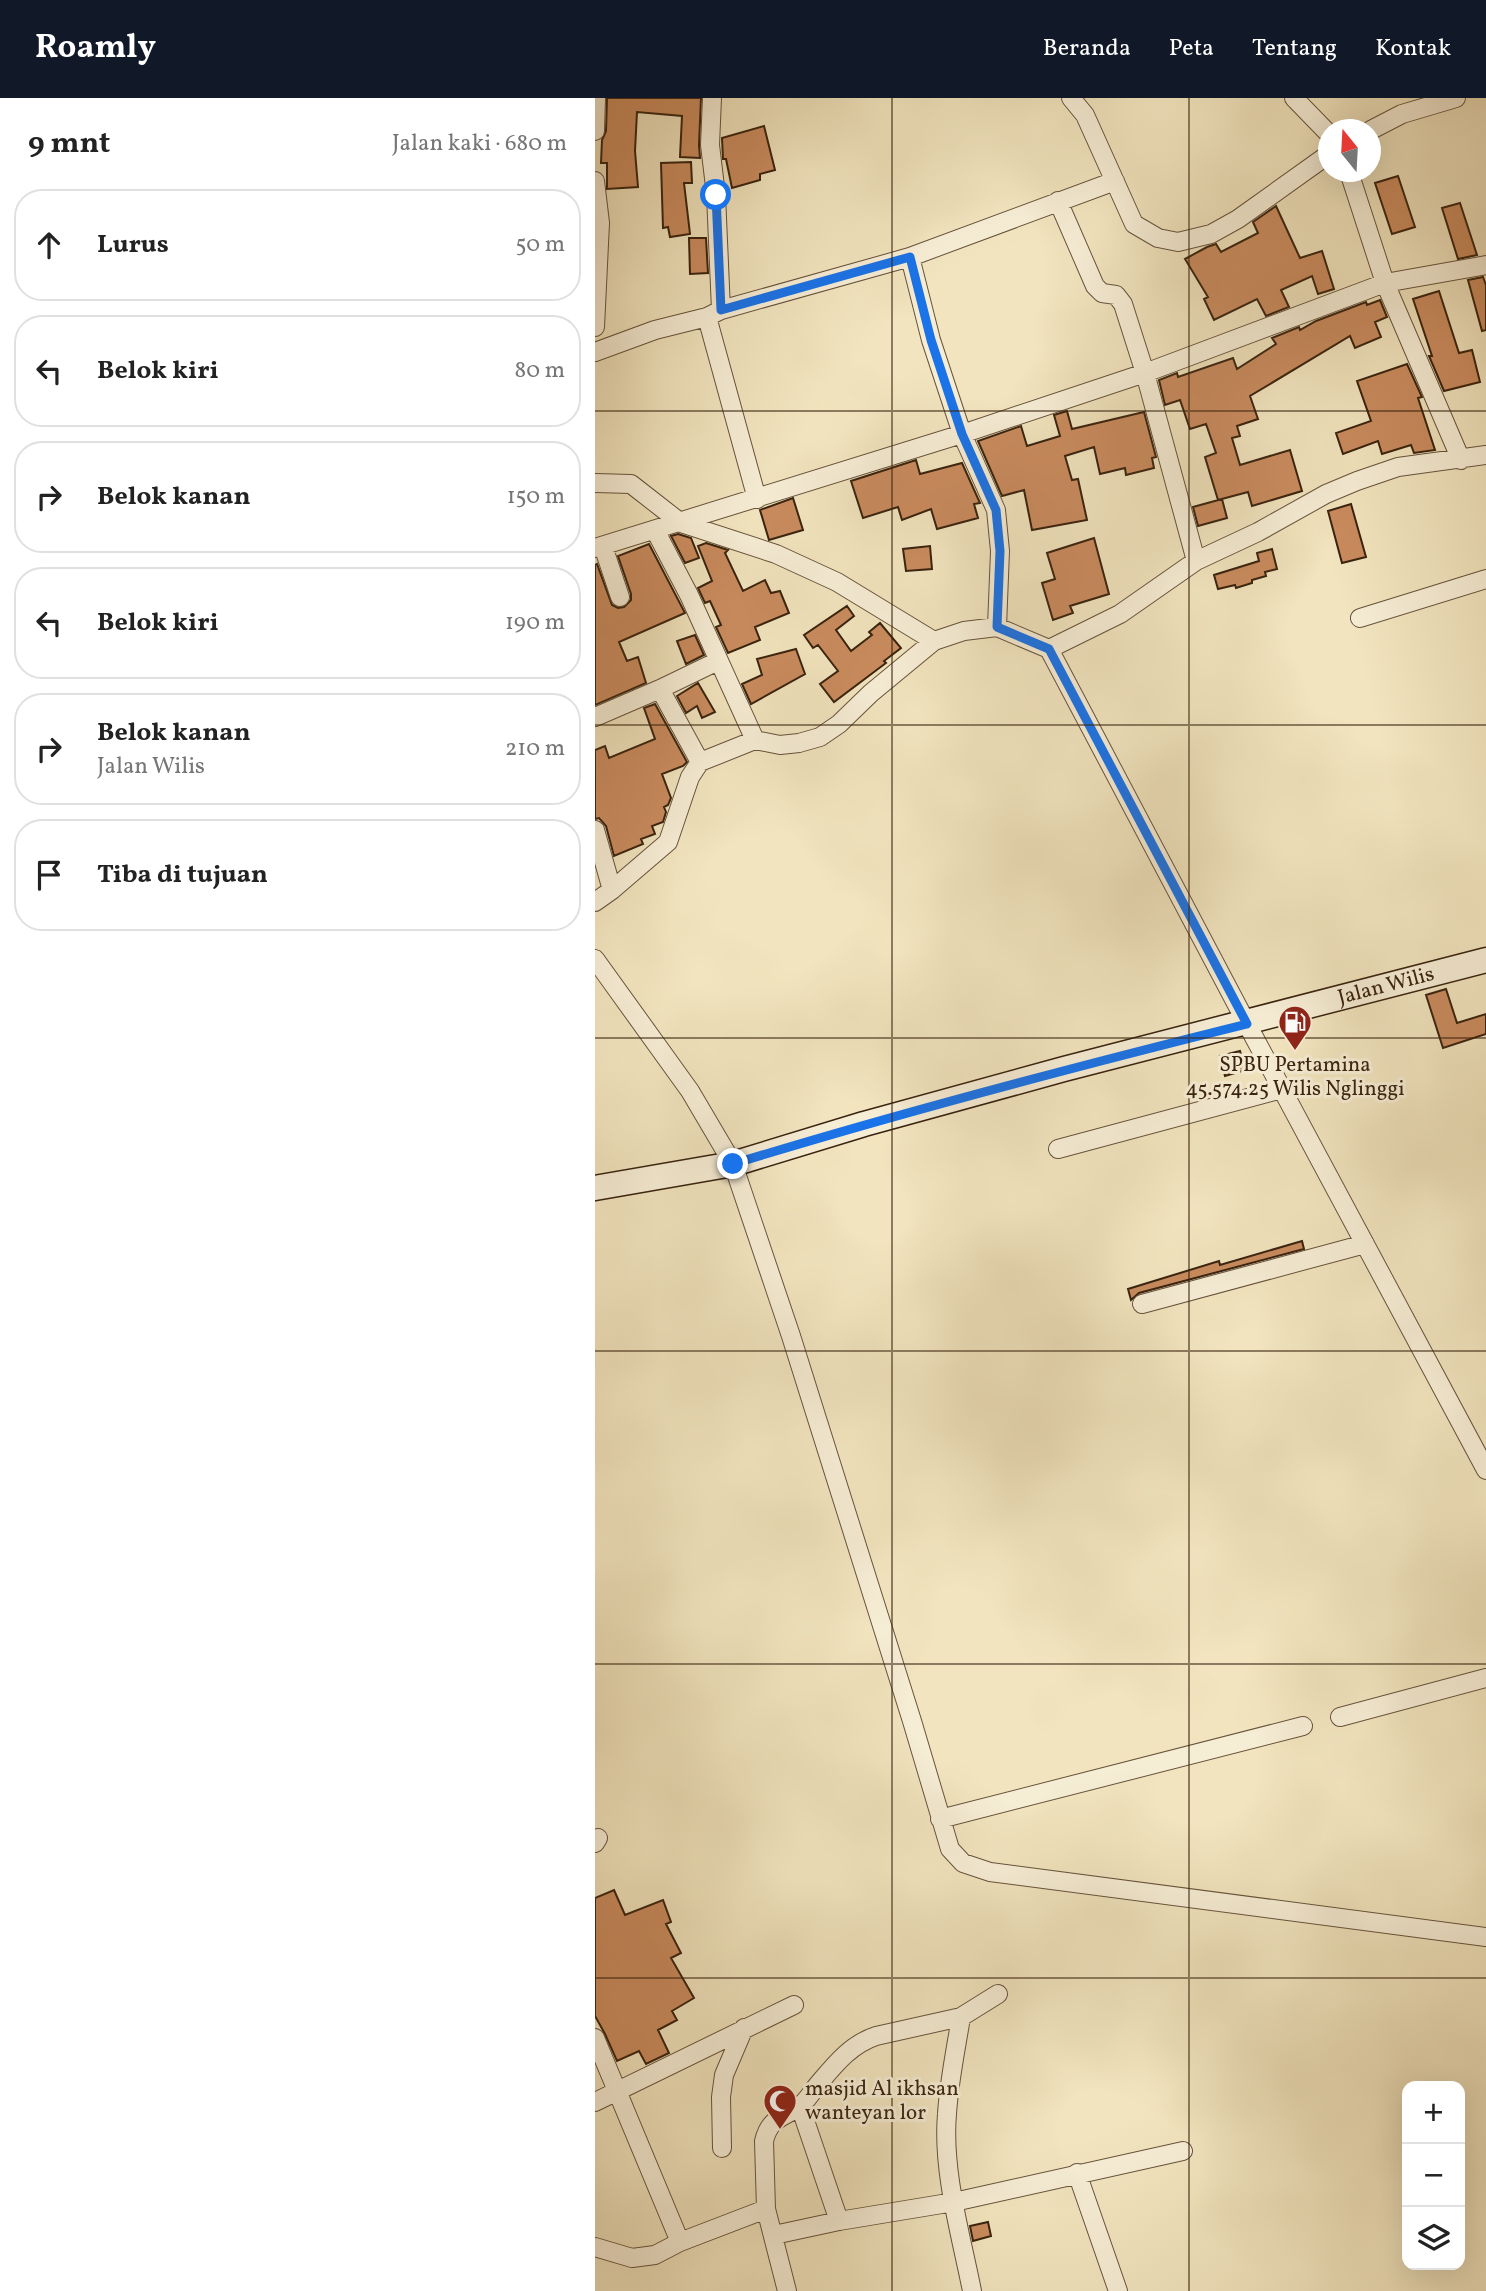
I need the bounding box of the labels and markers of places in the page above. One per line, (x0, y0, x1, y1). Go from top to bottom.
fuel station icon: SPBU Pertamina 45.574.25 Wilis Nglinggi (1276, 1003, 1314, 1052)
place label: SPBU Pertamina 45.574.25 Wilis Nglinggi (1186, 1051, 1404, 1104)
place label: masjid Al ikhsan wanteyan lor (805, 2075, 959, 2128)
mosque icon: masjid Al ikhsan wanteyan lor (761, 2082, 799, 2131)

